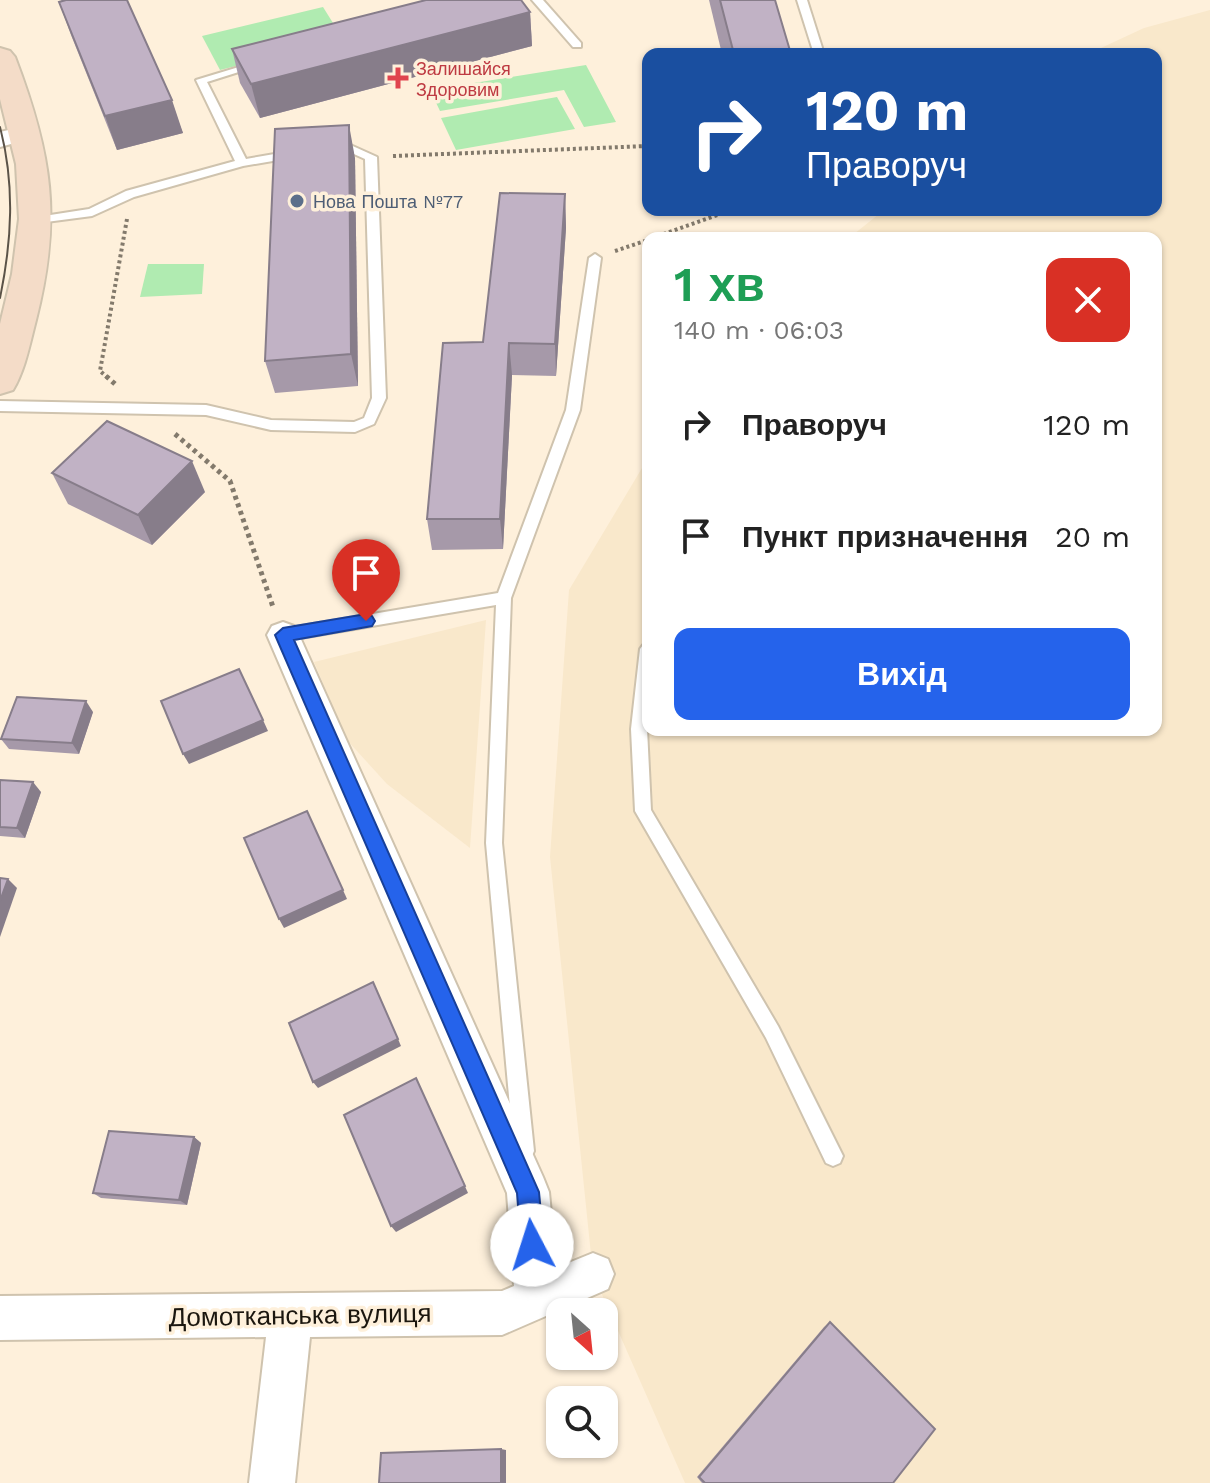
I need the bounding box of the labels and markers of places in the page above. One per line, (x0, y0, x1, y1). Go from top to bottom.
place label: Залишайся Здоровим (416, 58, 511, 100)
marker: Залишайся Здоровим (387, 67, 409, 89)
place label: Нова Пошта №77 (313, 191, 463, 212)
marker: Нова Пошта №77 (288, 192, 306, 210)
pin (332, 539, 400, 621)

